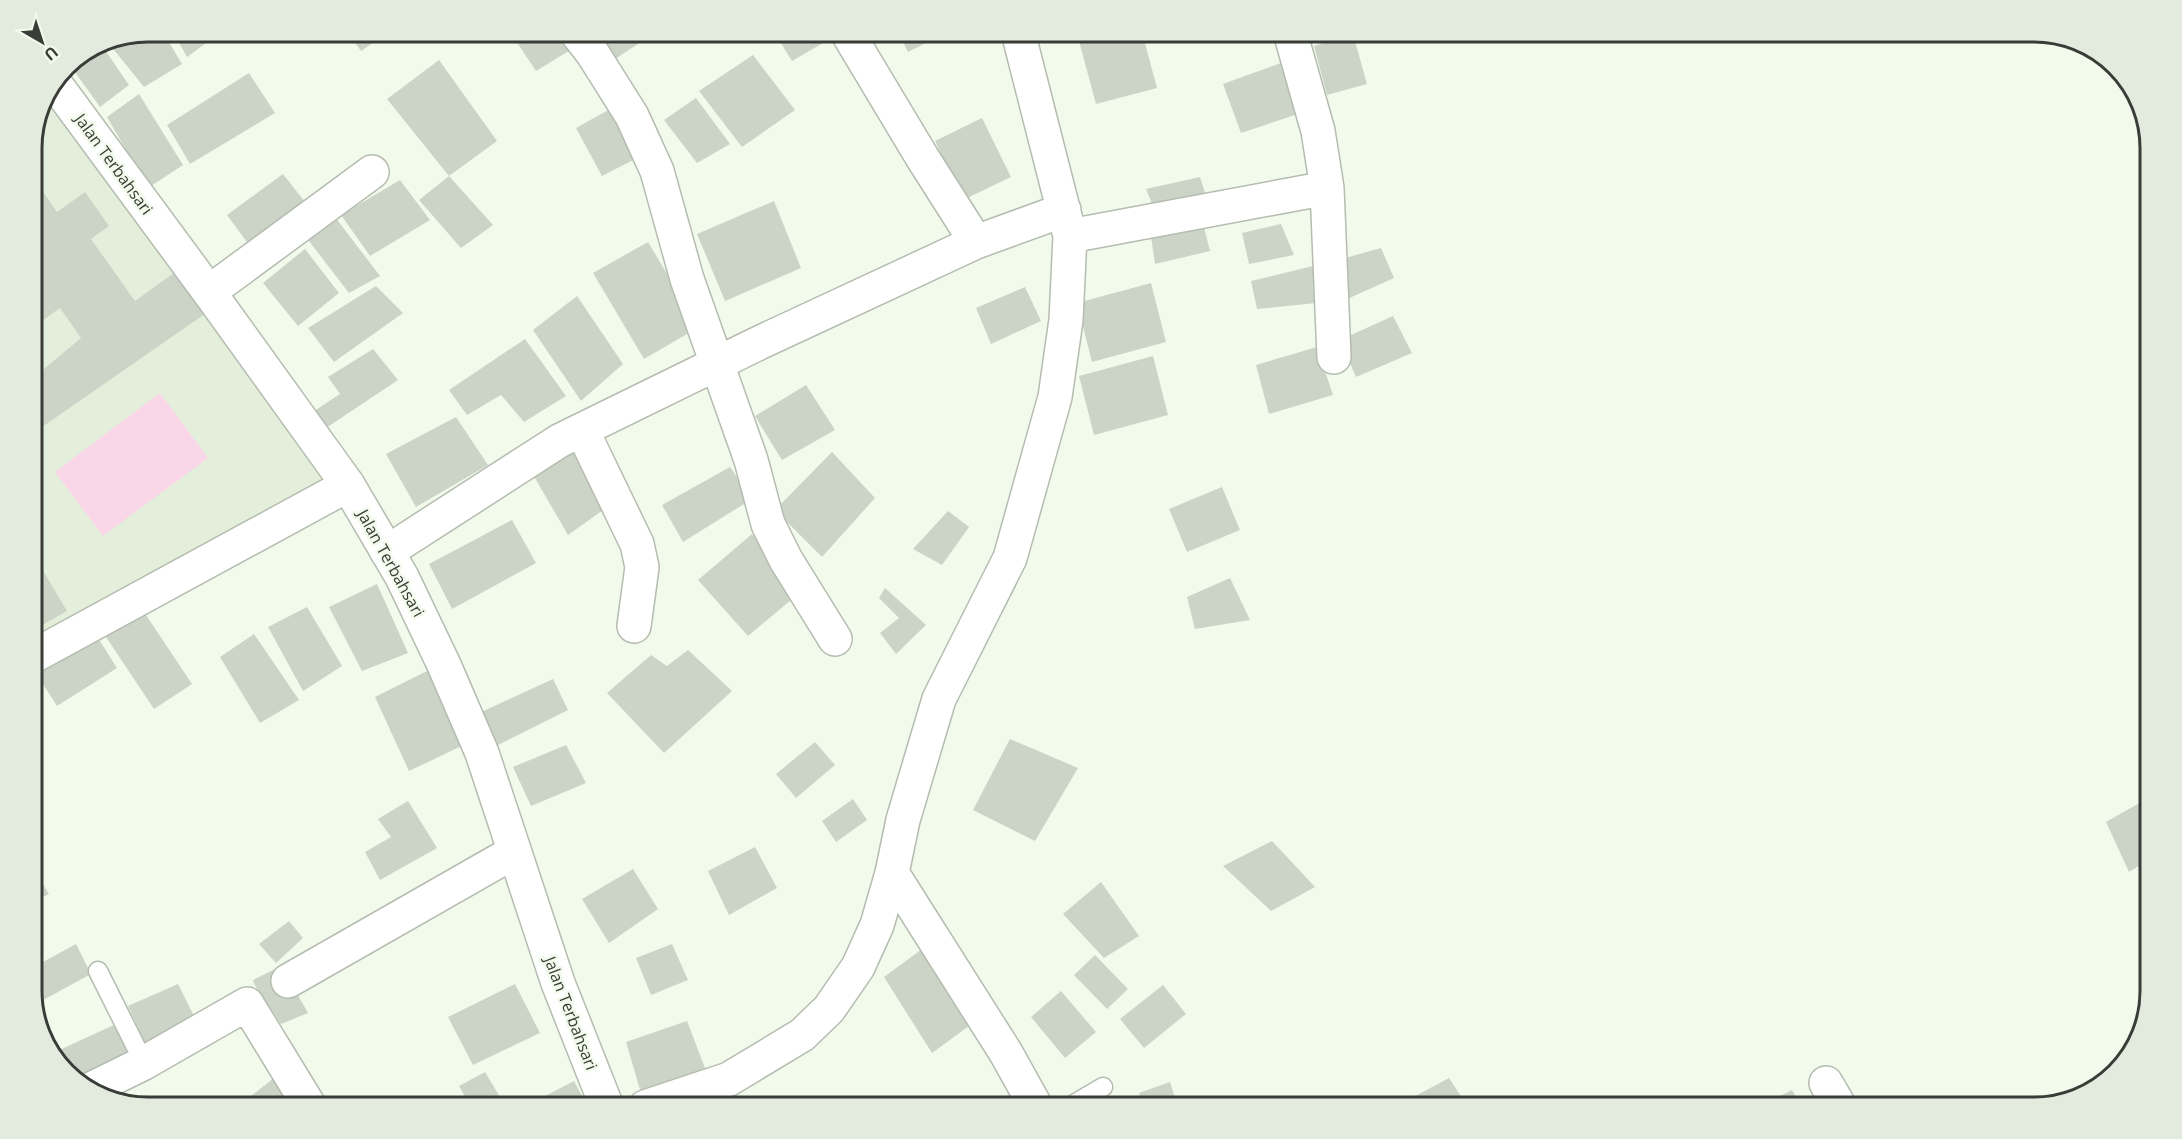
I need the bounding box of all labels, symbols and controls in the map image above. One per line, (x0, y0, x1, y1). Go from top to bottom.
north arrow (12, 12, 72, 72)
text: U (40, 41, 63, 66)
street label: Jalan Terbahsari (69, 107, 158, 219)
street label: Jalan Terbahsari (351, 503, 430, 621)
street label: Jalan Terbahsari (539, 951, 603, 1073)

